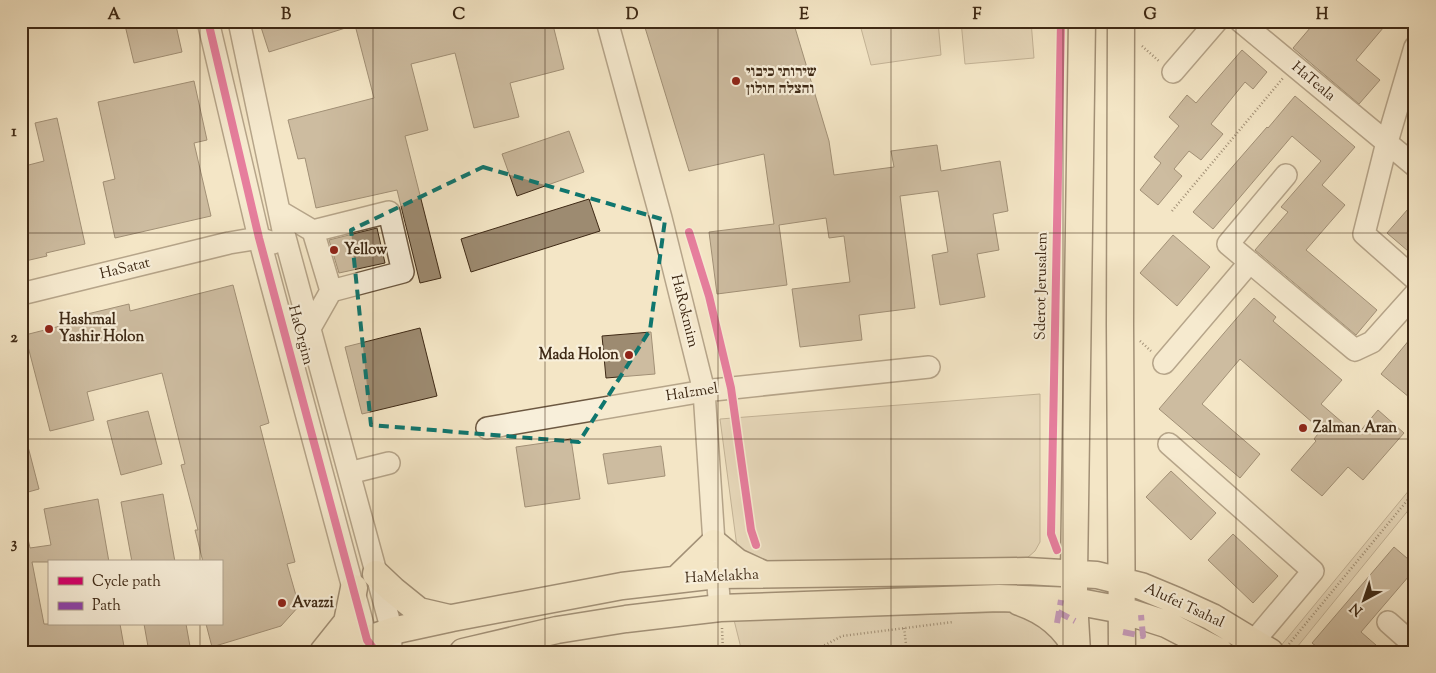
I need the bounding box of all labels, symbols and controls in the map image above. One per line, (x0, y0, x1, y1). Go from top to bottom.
text: A (108, 4, 121, 27)
text: B (281, 4, 291, 27)
text: C (453, 4, 466, 27)
text: D (626, 4, 639, 27)
text: E (799, 4, 809, 27)
text: F (973, 4, 982, 27)
text: G (1143, 4, 1157, 27)
text: H (1316, 4, 1329, 27)
street label: HaTeala (1286, 57, 1340, 107)
place label: שירותי כיבוי והצלה חולון (746, 62, 817, 100)
marker: שירותי כיבוי והצלה חולון (730, 75, 742, 87)
text: 1 (11, 121, 17, 144)
street label: Sderot Jerusalem (1031, 231, 1053, 340)
place label: Yellow (344, 240, 388, 261)
marker: Yellow (328, 244, 340, 256)
street label: HaSatat (98, 253, 152, 285)
street label: HaRokmim (665, 272, 703, 350)
street label: HaOrgim (282, 303, 318, 368)
place label: Hashmal Yashir Holon (59, 310, 145, 348)
marker: Hashmal Yashir Holon (43, 323, 55, 335)
text: 2 (10, 327, 18, 350)
place label: Mada Holon (539, 345, 619, 366)
marker: Mada Holon (623, 349, 635, 361)
street label: HaIzmel (664, 379, 720, 407)
place label: Zalman Aran (1313, 418, 1397, 439)
marker: Zalman Aran (1297, 422, 1309, 434)
text: 3 (11, 533, 18, 556)
legend (48, 560, 222, 626)
street label: HaMelakha (684, 565, 760, 589)
text: Cycle path (92, 572, 161, 593)
north arrow (1338, 576, 1388, 626)
street label: Alufei Tsahal (1141, 578, 1227, 634)
place label: Avazzi (292, 593, 334, 614)
text: Path (92, 596, 121, 617)
marker: Avazzi (276, 597, 288, 609)
text: N (1346, 597, 1368, 620)

